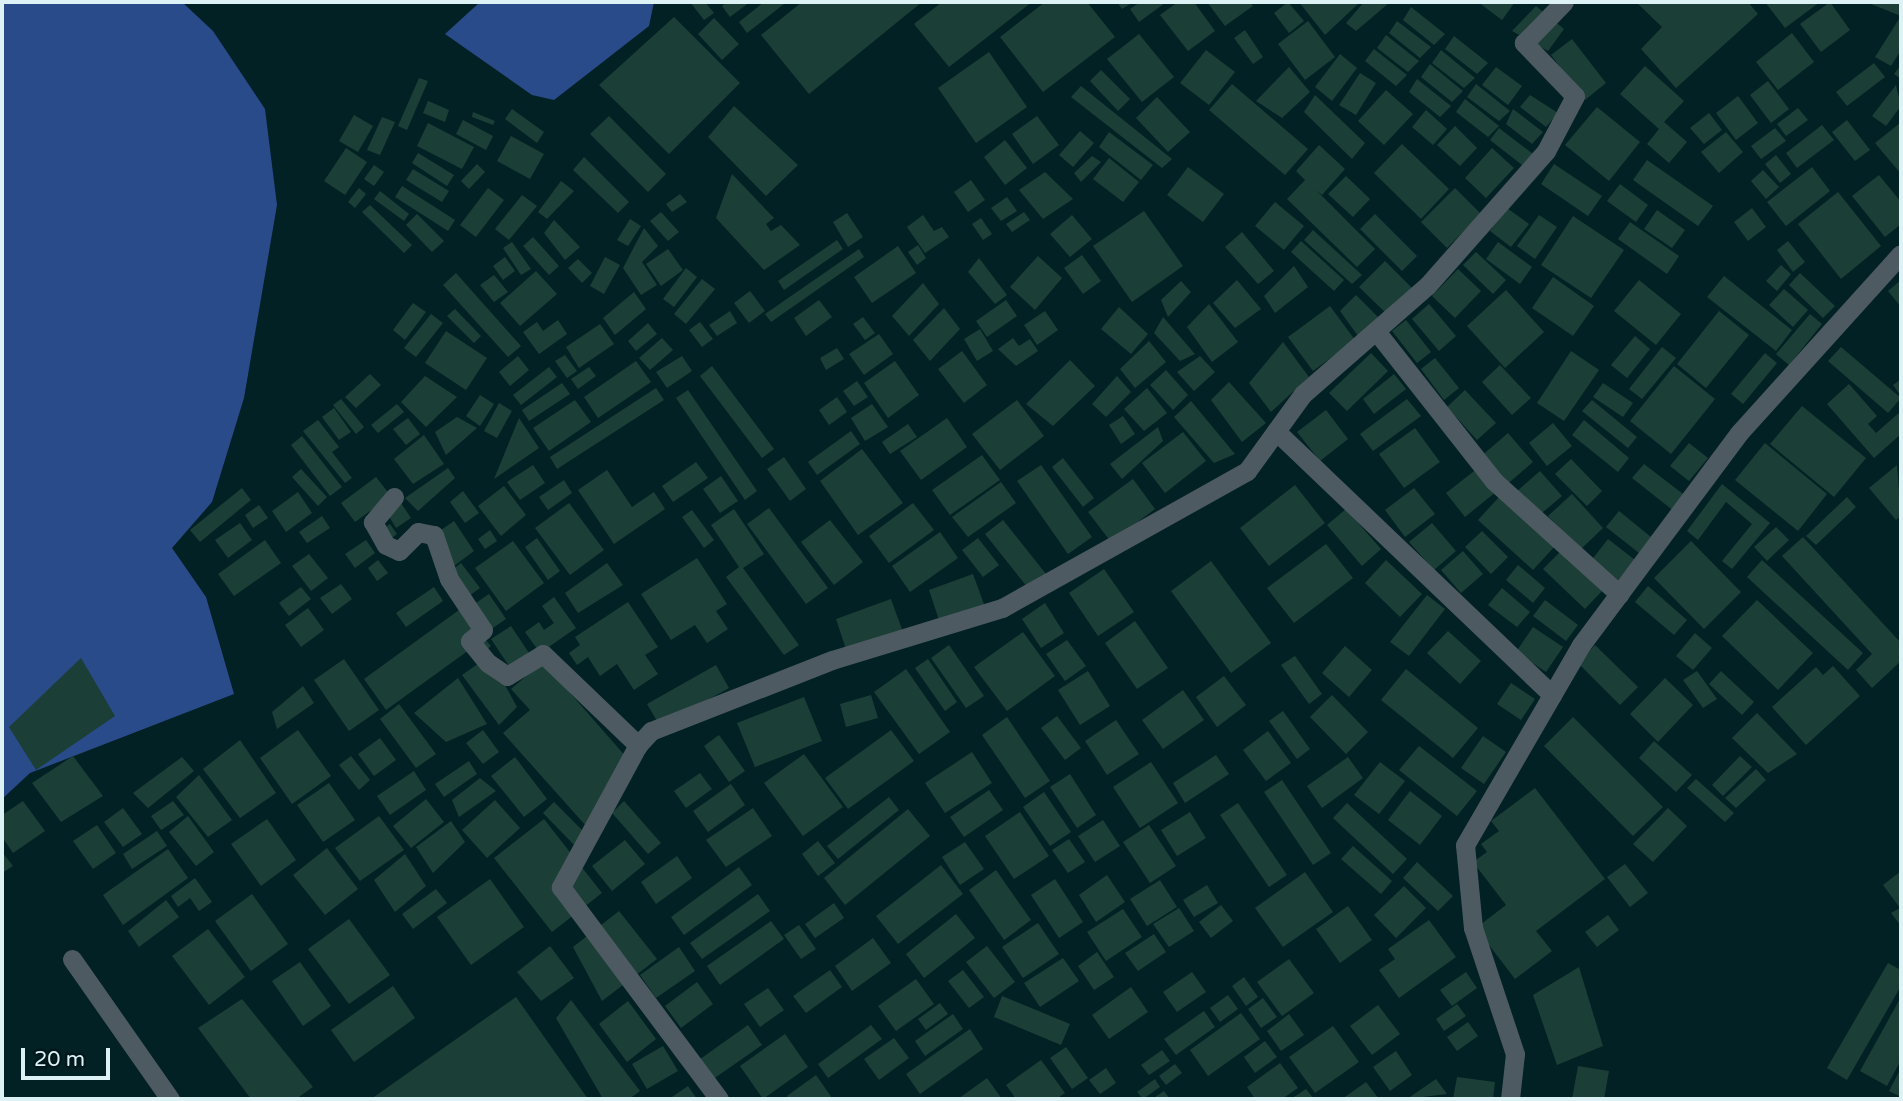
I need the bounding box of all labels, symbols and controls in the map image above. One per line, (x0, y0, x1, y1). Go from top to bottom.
scale bar (24, 1034, 114, 1078)
text: 20 m (34, 1047, 85, 1072)

